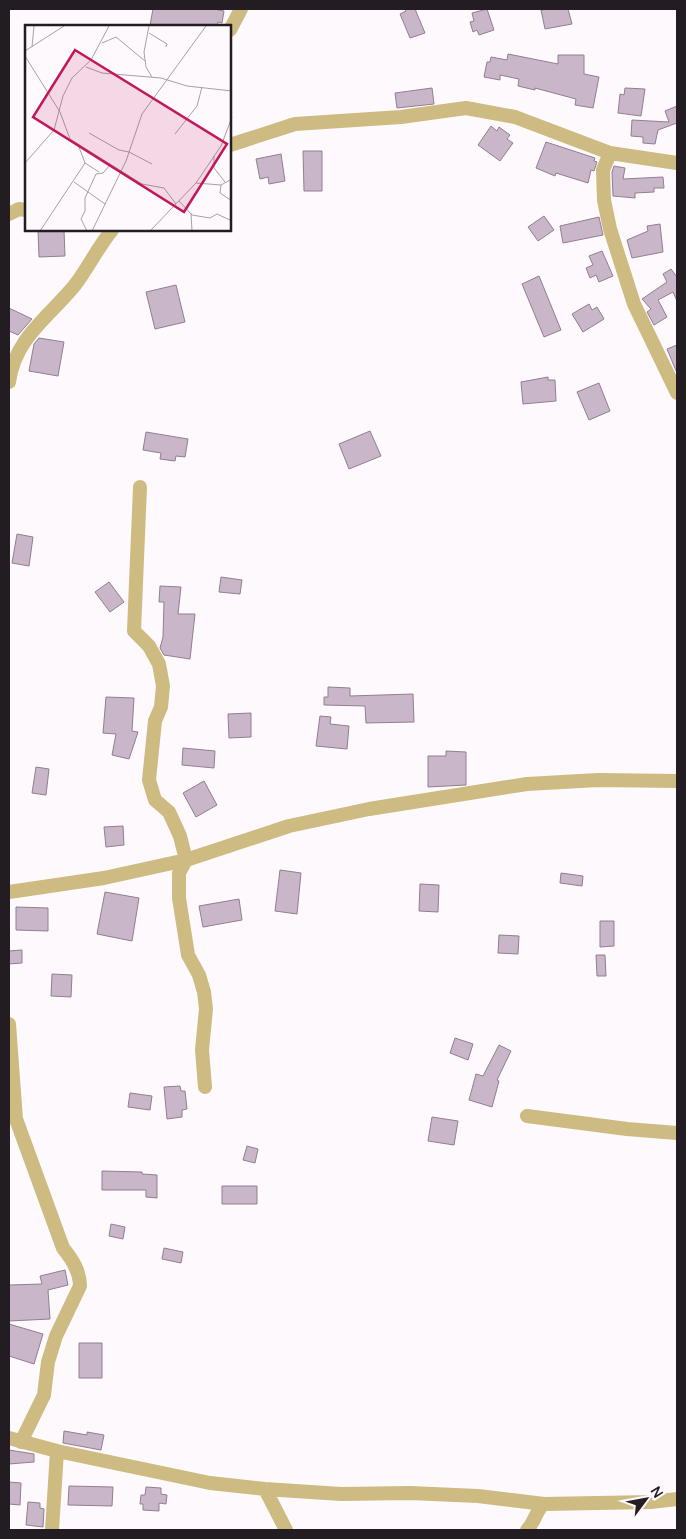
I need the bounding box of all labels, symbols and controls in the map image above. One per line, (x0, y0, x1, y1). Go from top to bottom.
inset map (25, 25, 231, 231)
north arrow (621, 1474, 671, 1524)
text: N (647, 1483, 668, 1501)

